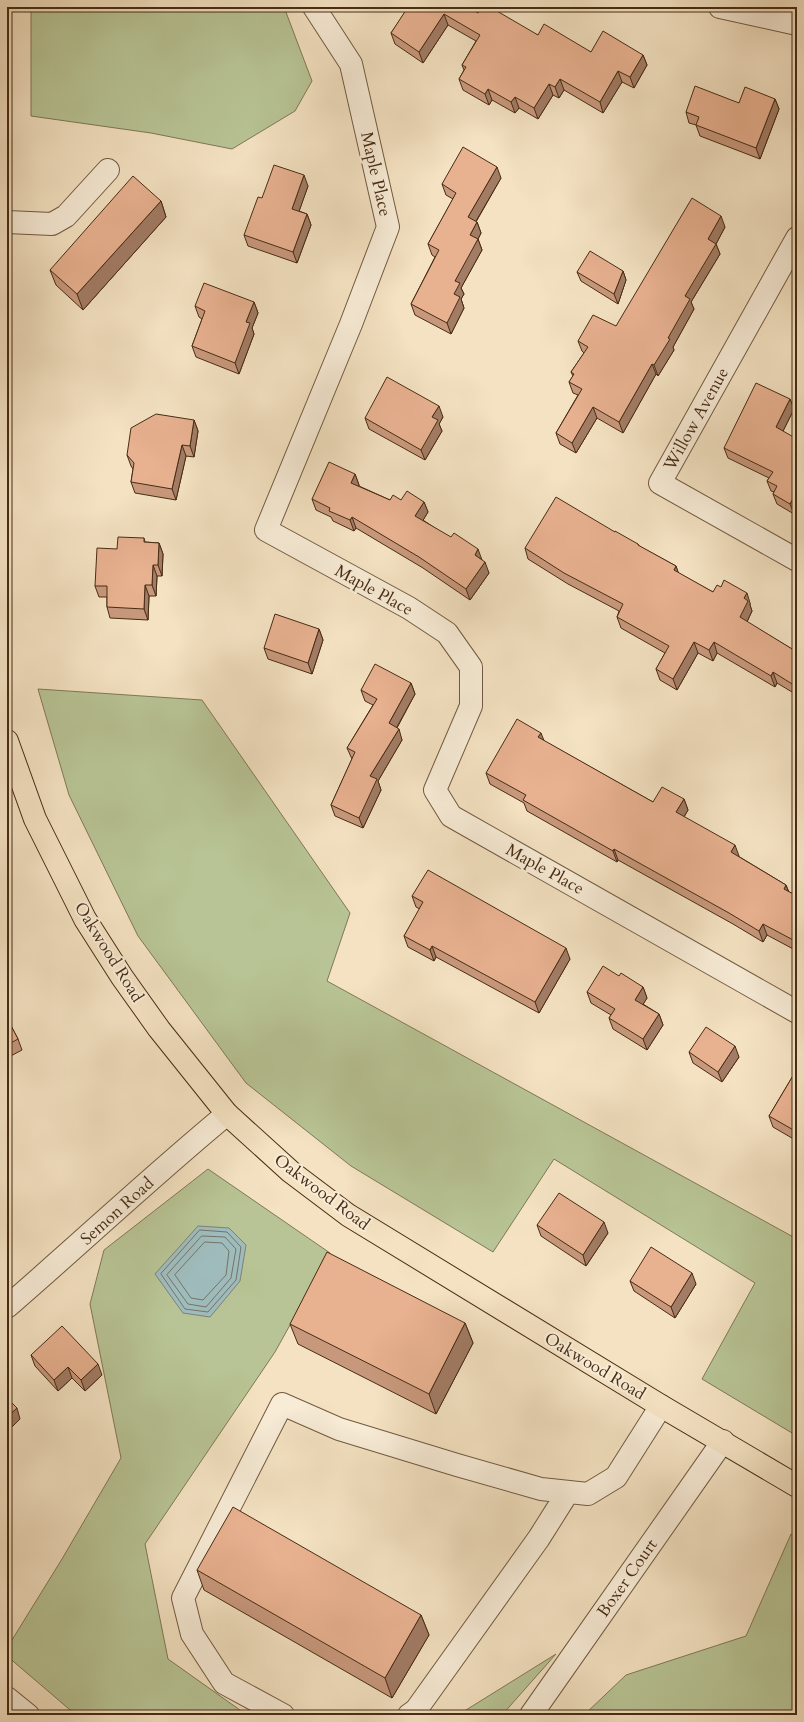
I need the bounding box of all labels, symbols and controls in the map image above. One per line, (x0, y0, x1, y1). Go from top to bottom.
street label: Maple Place (355, 129, 397, 219)
street label: Willow Avenue (658, 363, 734, 476)
street label: Maple Place (331, 559, 417, 621)
street label: Maple Place (502, 838, 588, 900)
street label: Oakwood Road (69, 898, 149, 1006)
street label: Oakwood Road (270, 1148, 374, 1236)
street label: Semon Road (75, 1172, 159, 1250)
street label: Oakwood Road (540, 1327, 650, 1405)
street label: Boxer Court (592, 1534, 663, 1622)

